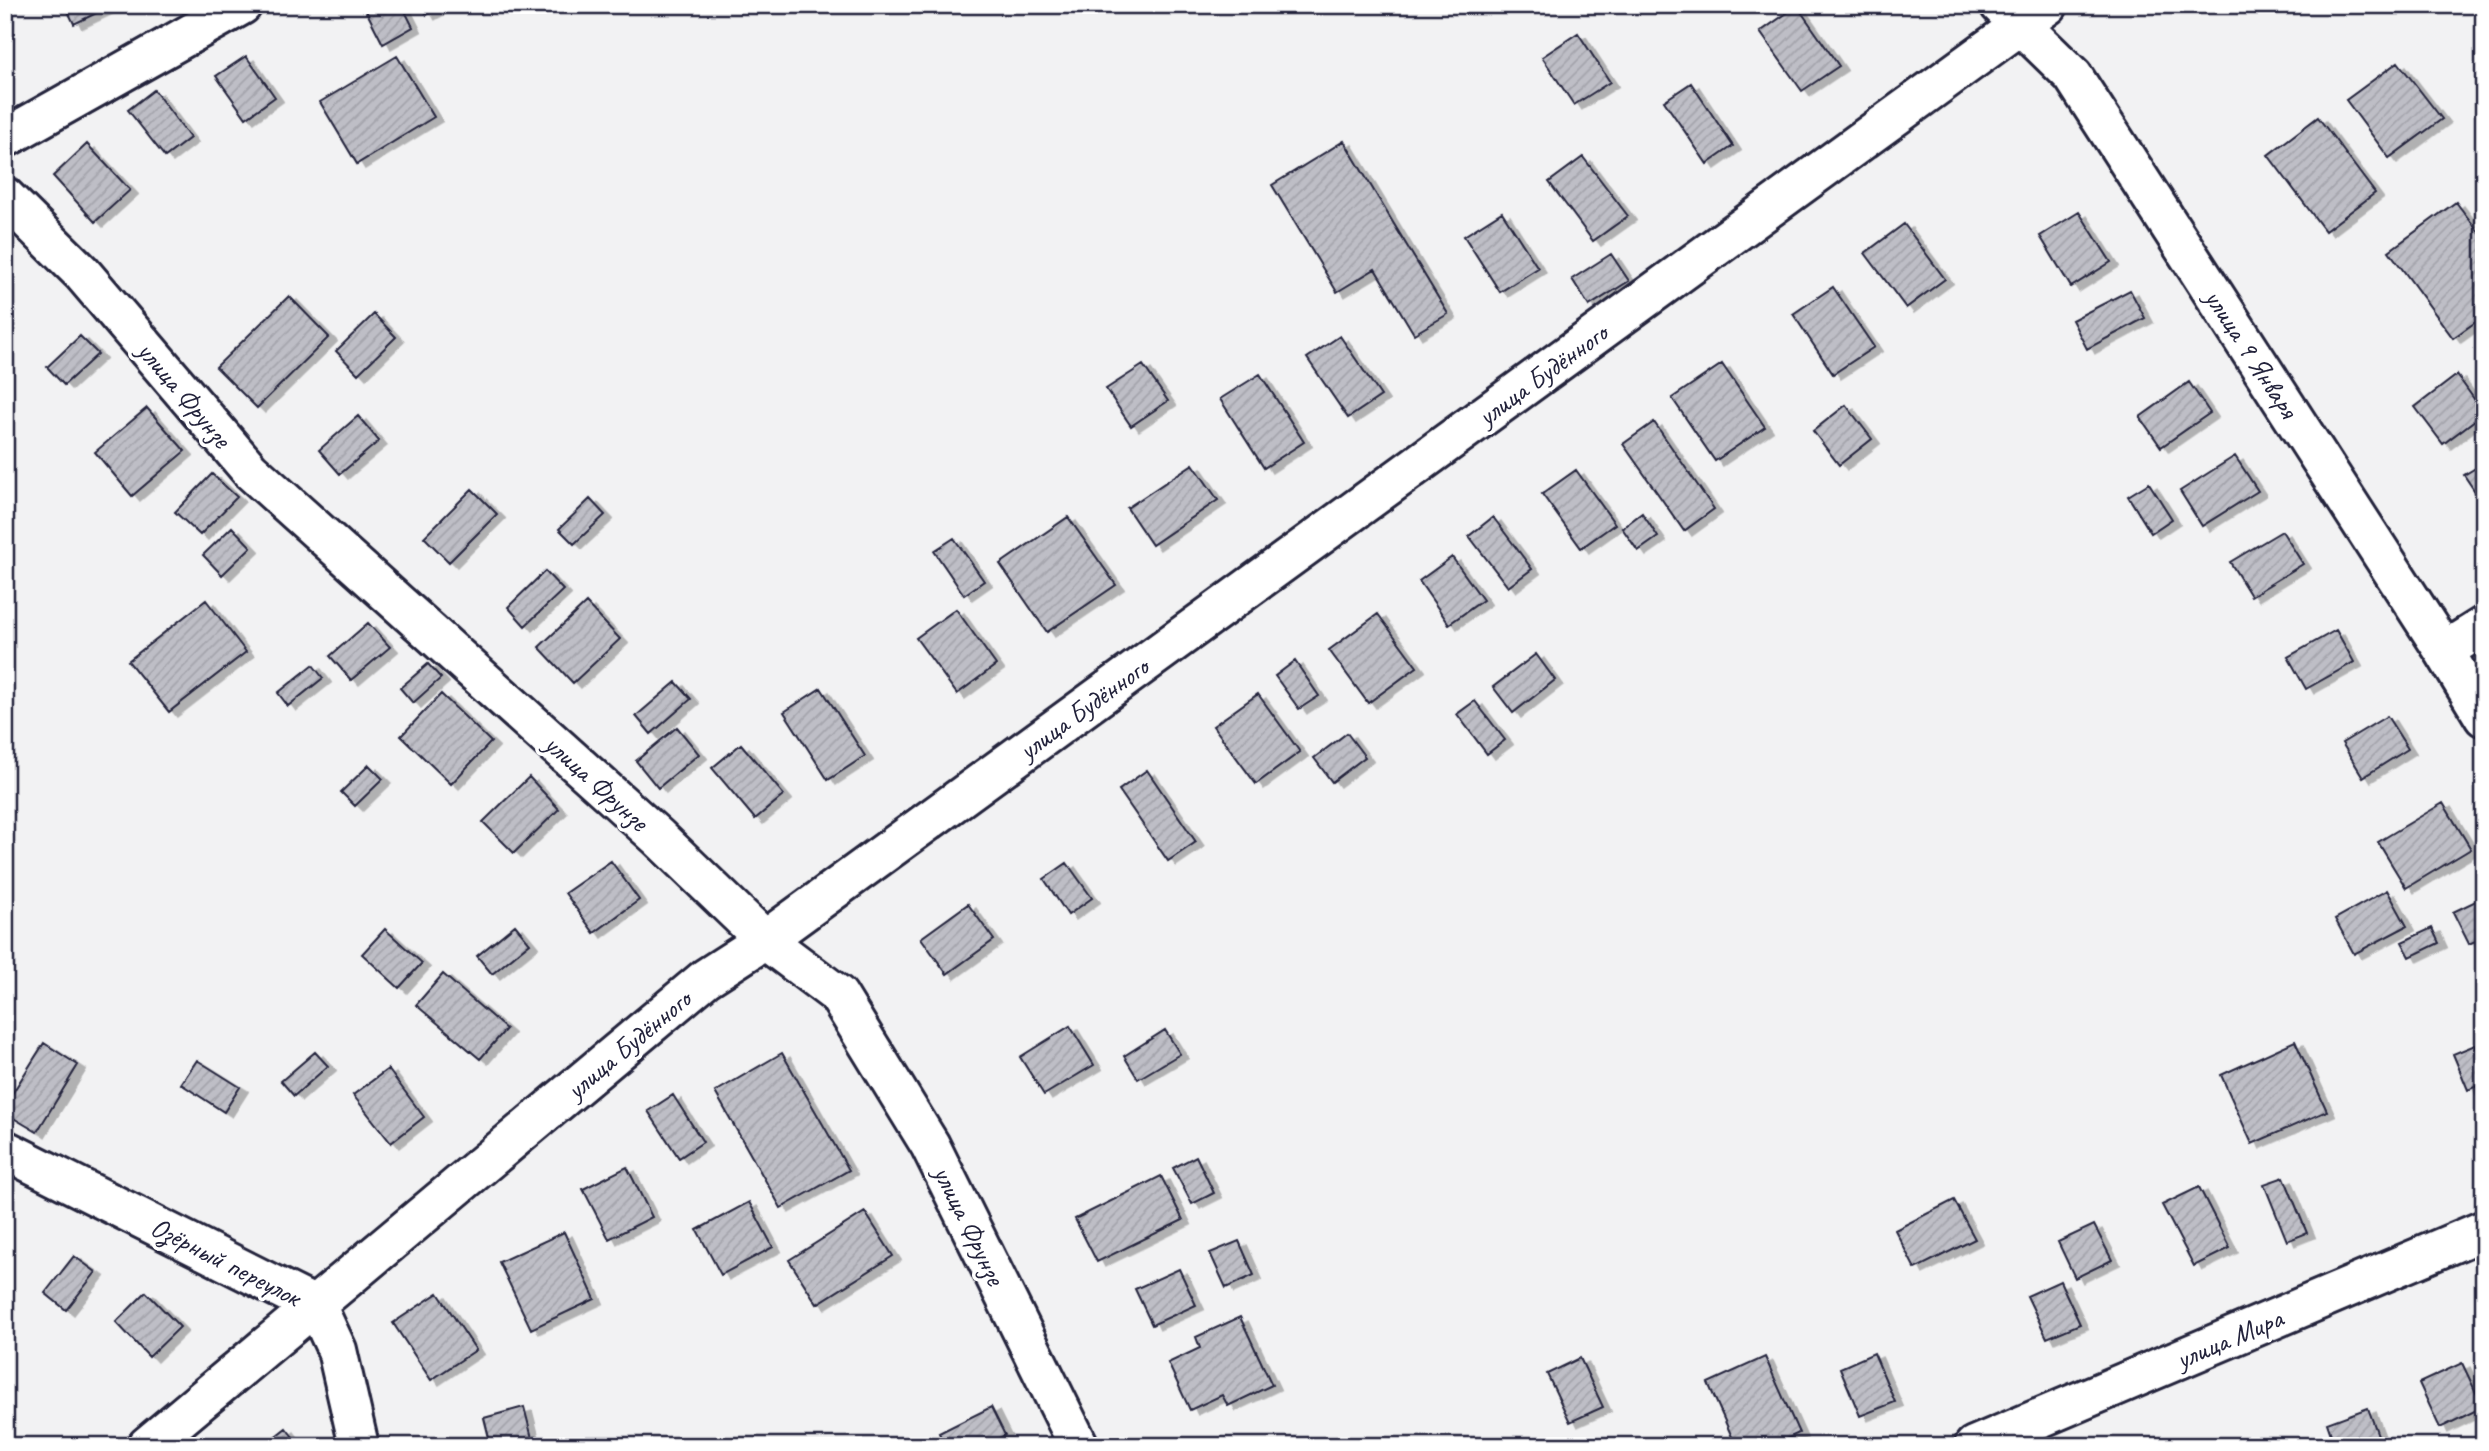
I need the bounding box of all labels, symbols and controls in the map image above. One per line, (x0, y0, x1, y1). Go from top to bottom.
street label: улица 9 Января (2196, 281, 2307, 426)
street label: улица Будённого (1469, 314, 1617, 435)
street label: улица Фрунзе (129, 332, 240, 456)
street label: улица Будённого (1010, 648, 1158, 769)
street label: улица Фрунзе (536, 725, 657, 840)
street label: улица Будённого (557, 980, 700, 1108)
street label: улица Фрунзе (925, 1158, 1014, 1292)
street label: Озёрный переулок (145, 1209, 309, 1316)
street label: улица Мира (2169, 1300, 2289, 1377)

